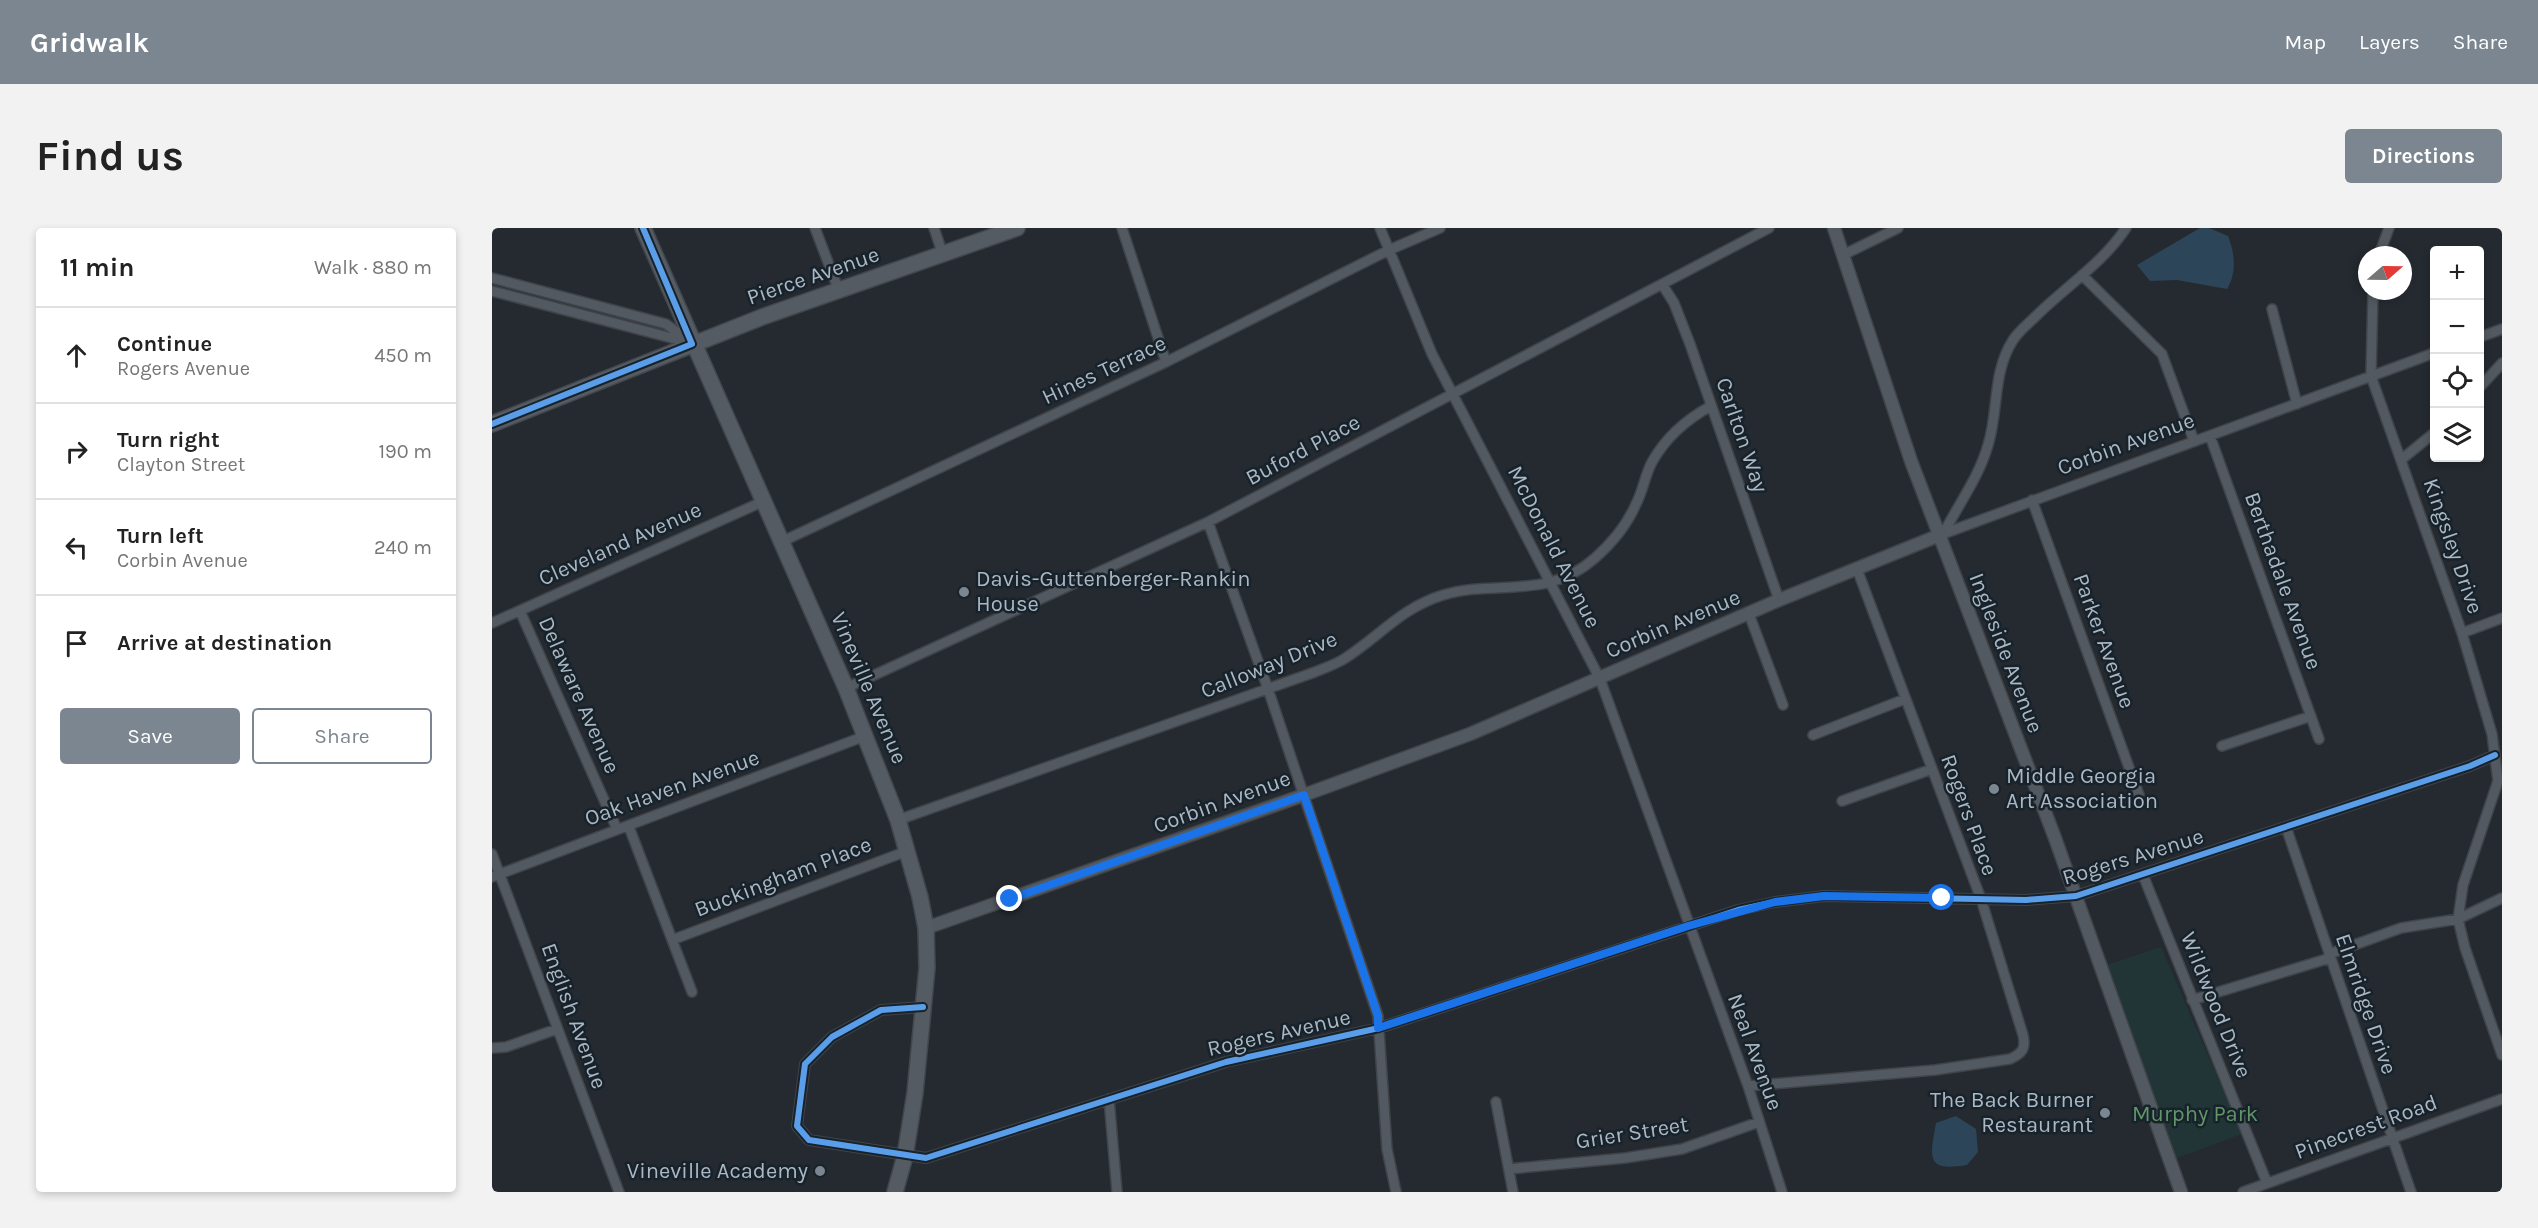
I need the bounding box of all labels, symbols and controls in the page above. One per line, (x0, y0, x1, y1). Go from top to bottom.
text: Gridwalk (30, 26, 149, 59)
text: Map (2284, 30, 2326, 54)
text: Layers (2359, 30, 2420, 54)
text: Share (2453, 30, 2508, 54)
button: Directions (2345, 129, 2502, 183)
text: Find us (36, 131, 184, 181)
street label: Pierce Avenue (743, 241, 883, 311)
north arrow (2358, 246, 2412, 300)
map controls (2430, 246, 2484, 462)
button: + (2430, 246, 2484, 300)
text: 11 min (60, 252, 135, 283)
text: Walk · 880 m (314, 256, 432, 279)
button: − (2430, 300, 2484, 354)
street label: Hines Terrace (1038, 330, 1170, 410)
text: Continue (117, 331, 212, 357)
icon: ahead (60, 339, 93, 372)
text: 450 m (374, 344, 432, 367)
button: locate (2430, 354, 2484, 408)
text: Rogers Avenue (117, 357, 250, 380)
street label: Carlton Way (1710, 374, 1774, 496)
street label: Corbin Avenue (2054, 407, 2198, 481)
button: layers (2430, 408, 2484, 462)
street label: Buford Place (1241, 409, 1365, 491)
text: Turn right (117, 427, 220, 453)
icon: right (60, 435, 93, 468)
text: 190 m (378, 440, 432, 463)
text: Clayton Street (117, 453, 245, 476)
street label: McDonald Avenue (1502, 461, 1606, 633)
street label: Kingsley Drive (2418, 475, 2488, 617)
street label: Berthadale Avenue (2239, 489, 2327, 673)
street label: Cleveland Avenue (535, 496, 705, 592)
text: Turn left (117, 523, 204, 549)
icon: left (60, 531, 93, 564)
text: 240 m (374, 536, 432, 559)
text: Corbin Avenue (117, 549, 248, 572)
place label: Davis-Guttenberger-Rankin House (976, 566, 1250, 617)
street label: Ingleside Avenue (1964, 569, 2048, 737)
street label: Parker Avenue (2068, 570, 2140, 712)
street label: Corbin Avenue (1602, 584, 1744, 664)
marker: Davis-Guttenberger-Rankin House (957, 585, 971, 599)
street label: Vineville Avenue (825, 608, 913, 768)
street label: Delaware Avenue (533, 613, 625, 777)
street label: Calloway Drive (1197, 626, 1341, 704)
icon: arrive (60, 627, 93, 660)
text: Arrive at destination (117, 630, 332, 656)
button: Save (60, 708, 240, 764)
button: Share (252, 708, 432, 764)
street label: Oak Haven Avenue (581, 744, 763, 832)
street label: Rogers Place (1935, 751, 2003, 879)
place label: Middle Georgia Art Association (2006, 763, 2158, 814)
street label: Corbin Avenue (1150, 765, 1294, 839)
marker: Middle Georgia Art Association (1987, 782, 2001, 796)
street label: Rogers Avenue (2059, 823, 2207, 891)
street label: Buckingham Place (691, 831, 875, 923)
route start (1928, 884, 1954, 910)
route end (996, 885, 1022, 911)
street label: Wildwood Drive (2175, 928, 2257, 1082)
street label: Elmridge Drive (2330, 930, 2402, 1078)
street label: English Avenue (536, 940, 612, 1092)
street label: Neal Avenue (1722, 990, 1788, 1114)
street label: Rogers Avenue (1205, 1004, 1353, 1062)
place label: The Back Burner Restaurant (1930, 1087, 2093, 1138)
street label: Pinecrest Road (2291, 1089, 2441, 1165)
park label: Murphy Park (2132, 1101, 2258, 1127)
marker: The Back Burner Restaurant (2098, 1106, 2112, 1120)
street label: Grier Street (1574, 1111, 1690, 1155)
place label: Vineville Academy (627, 1158, 808, 1184)
marker: Vineville Academy (813, 1164, 827, 1178)

